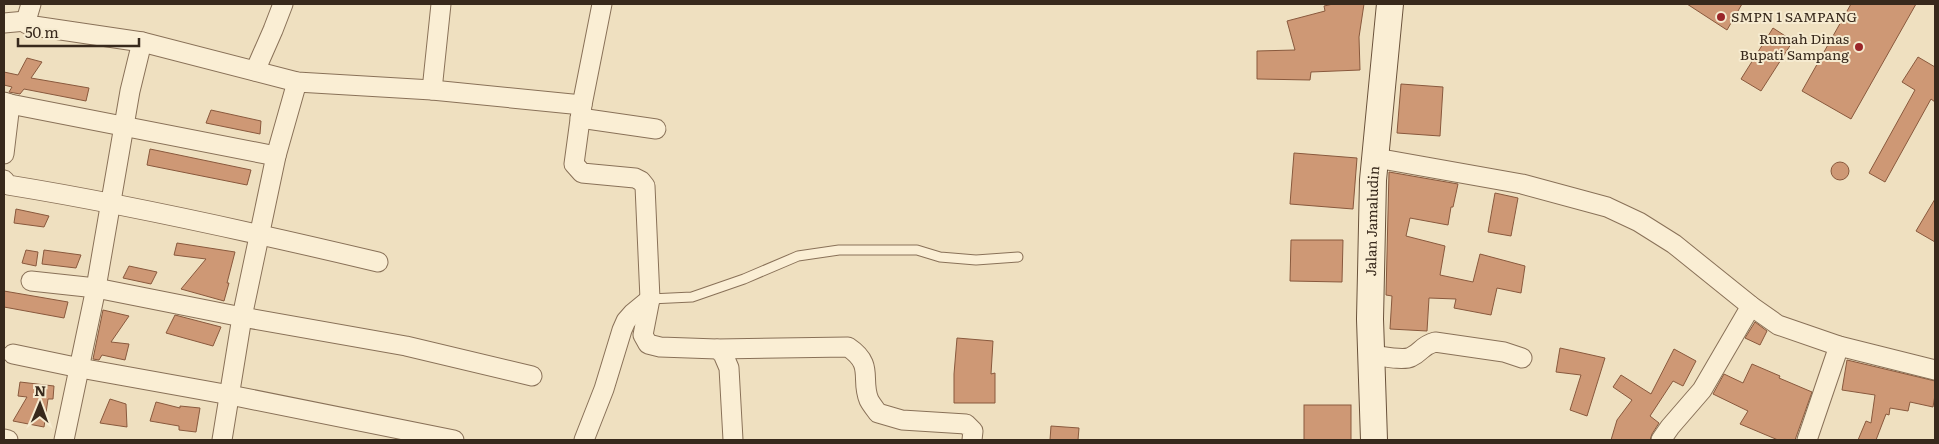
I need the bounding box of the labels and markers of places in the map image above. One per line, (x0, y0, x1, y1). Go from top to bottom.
place label: SMPN 1 SAMPANG (1731, 6, 1858, 26)
marker: SMPN 1 SAMPANG (1715, 11, 1727, 23)
place label: Rumah Dinas Bupati Sampang (1740, 28, 1849, 64)
marker: Rumah Dinas Bupati Sampang (1853, 41, 1865, 53)

